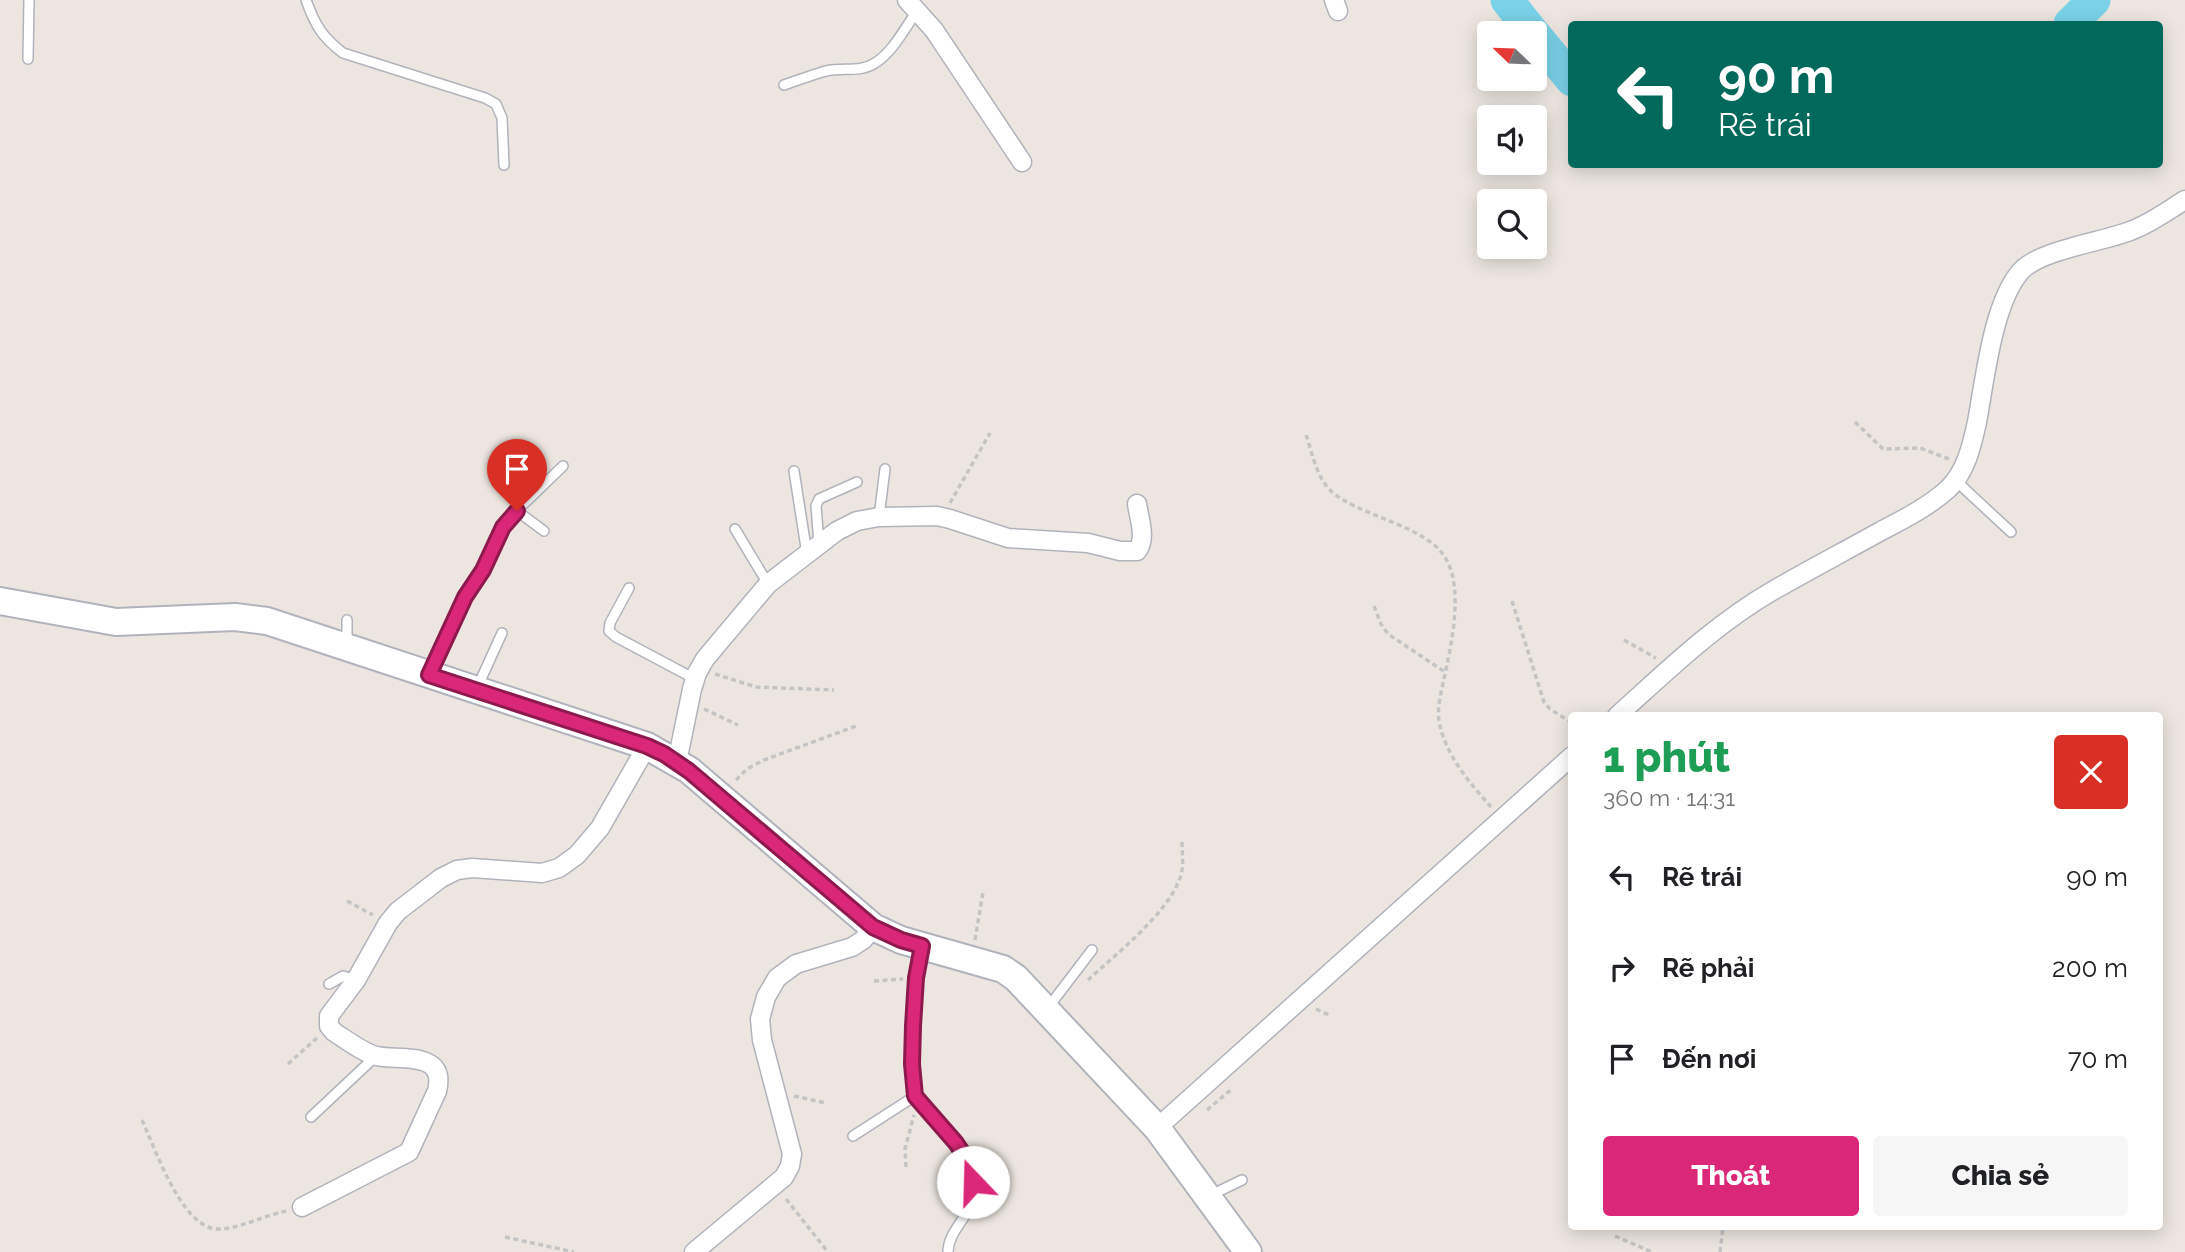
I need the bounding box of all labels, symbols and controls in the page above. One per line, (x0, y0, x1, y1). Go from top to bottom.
north arrow (1477, 21, 1547, 91)
map controls (1477, 21, 1547, 259)
text: 90 m (1718, 47, 1834, 104)
icon: left (1603, 49, 1694, 140)
button: sound (1477, 105, 1547, 175)
text: Rẽ trái (1718, 106, 1812, 143)
button: search (1477, 189, 1547, 259)
pin (487, 439, 547, 511)
icon: arrive (498, 450, 536, 488)
text: 1 phút (1603, 733, 1730, 782)
button: close (2054, 735, 2128, 809)
text: 360 m · 14:31 (1603, 784, 1735, 811)
icon: left (1603, 858, 1641, 896)
text: Rẽ trái (1662, 862, 1742, 892)
text: 90 m (2066, 862, 2128, 892)
icon: right (1603, 949, 1641, 987)
text: Rẽ phải (1662, 953, 1754, 983)
text: 200 m (2052, 953, 2128, 983)
icon: arrive (1603, 1040, 1641, 1078)
text: Đến nơi (1662, 1044, 1756, 1074)
text: 70 m (2068, 1044, 2128, 1074)
button: Thoát (1603, 1136, 1859, 1216)
button: Chia sẻ (1873, 1136, 2128, 1216)
position arrow (936, 1145, 1010, 1219)

